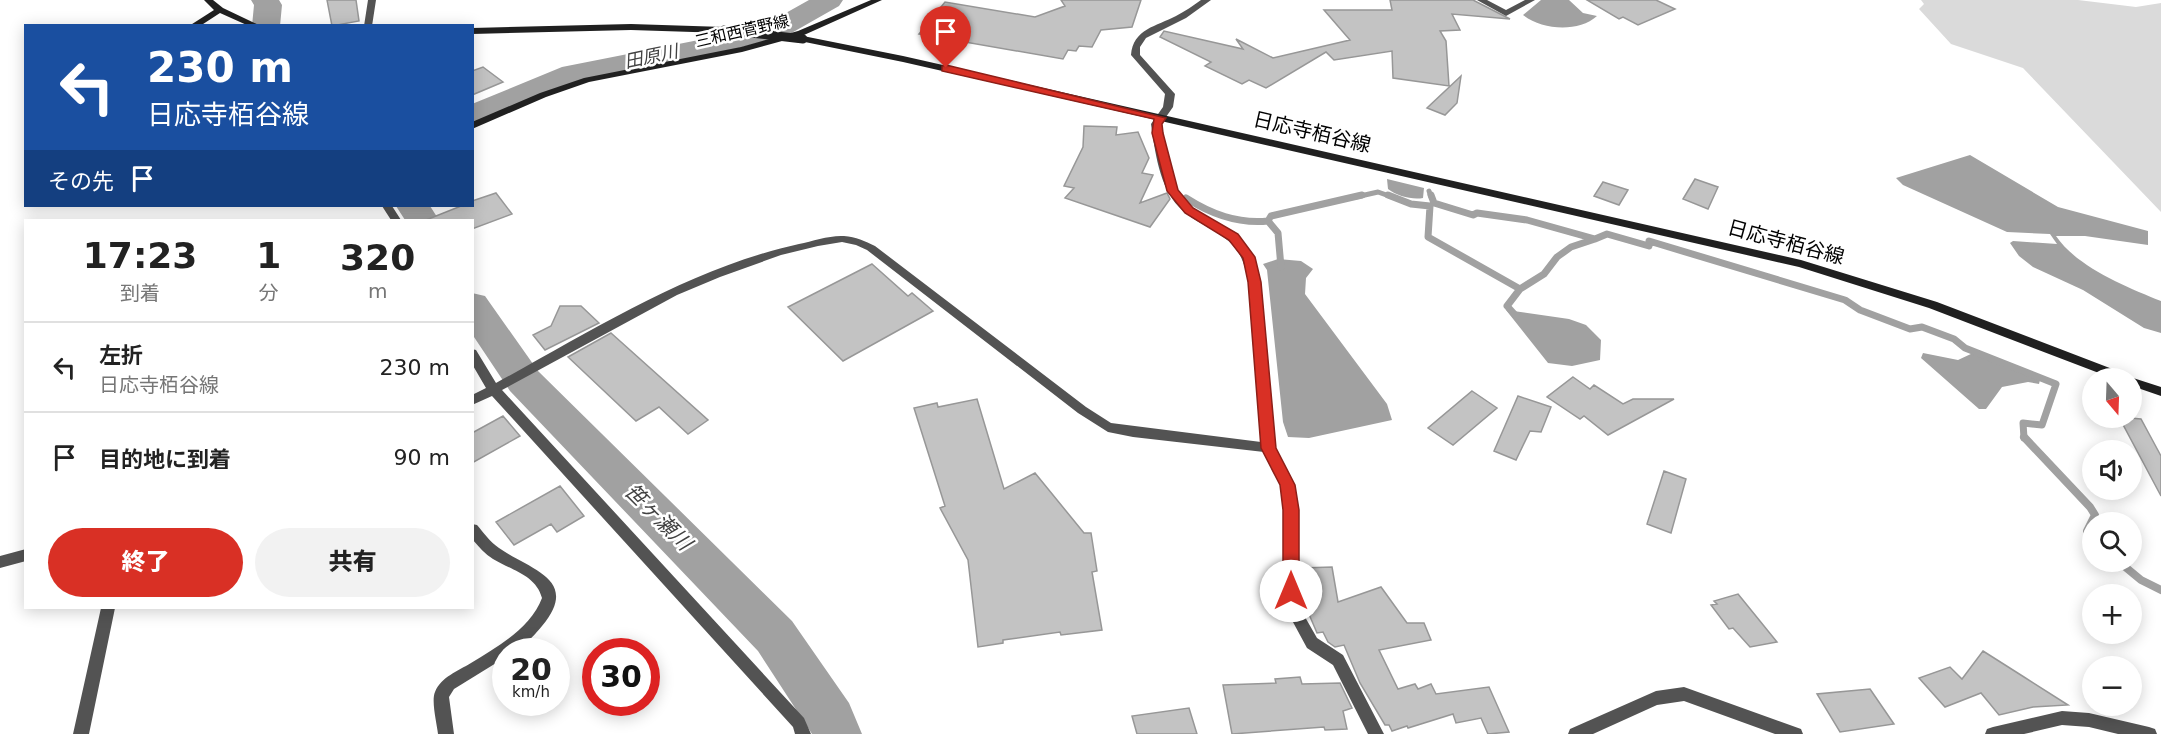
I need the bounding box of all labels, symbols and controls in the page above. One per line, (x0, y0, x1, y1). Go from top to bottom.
pin (920, 6, 971, 68)
street label: 三和西菅野線 (693, 11, 791, 51)
icon: arrive (929, 15, 962, 48)
water label: 田原川 (622, 40, 682, 72)
text: 230 m (147, 43, 293, 92)
icon: left (48, 48, 126, 126)
text: 日応寺栢谷線 (147, 99, 309, 130)
street label: 日応寺栢谷線 (1251, 107, 1373, 157)
icon: arrive (126, 162, 159, 195)
text: その先 (48, 169, 114, 194)
street label: 日応寺栢谷線 (1725, 215, 1847, 269)
text: 17:23 (83, 235, 197, 276)
text: 1 (256, 235, 281, 276)
text: 320 (340, 237, 415, 278)
text: m (368, 279, 387, 303)
text: 到着 (120, 281, 160, 305)
text: 分 (259, 281, 279, 305)
text: 左折 (99, 343, 143, 368)
icon: left (48, 351, 81, 384)
text: 230 m (380, 355, 450, 380)
north arrow (2082, 368, 2142, 428)
map controls (2082, 368, 2142, 716)
text: 日応寺栢谷線 (99, 373, 219, 397)
button: sound (2082, 440, 2142, 500)
icon: arrive (48, 441, 81, 474)
text: 90 m (394, 445, 450, 470)
text: 目的地に到着 (99, 447, 231, 472)
water label: 笹ヶ瀬川 (620, 479, 698, 557)
button: search (2082, 512, 2142, 572)
button: 終了 (48, 528, 243, 597)
button: 共有 (255, 528, 450, 597)
position arrow (1259, 559, 1323, 623)
button: + (2082, 584, 2142, 644)
speed limit sign: 30 (582, 638, 660, 716)
text: 20 (510, 652, 552, 687)
button: − (2082, 656, 2142, 716)
text: km/h (512, 683, 550, 701)

